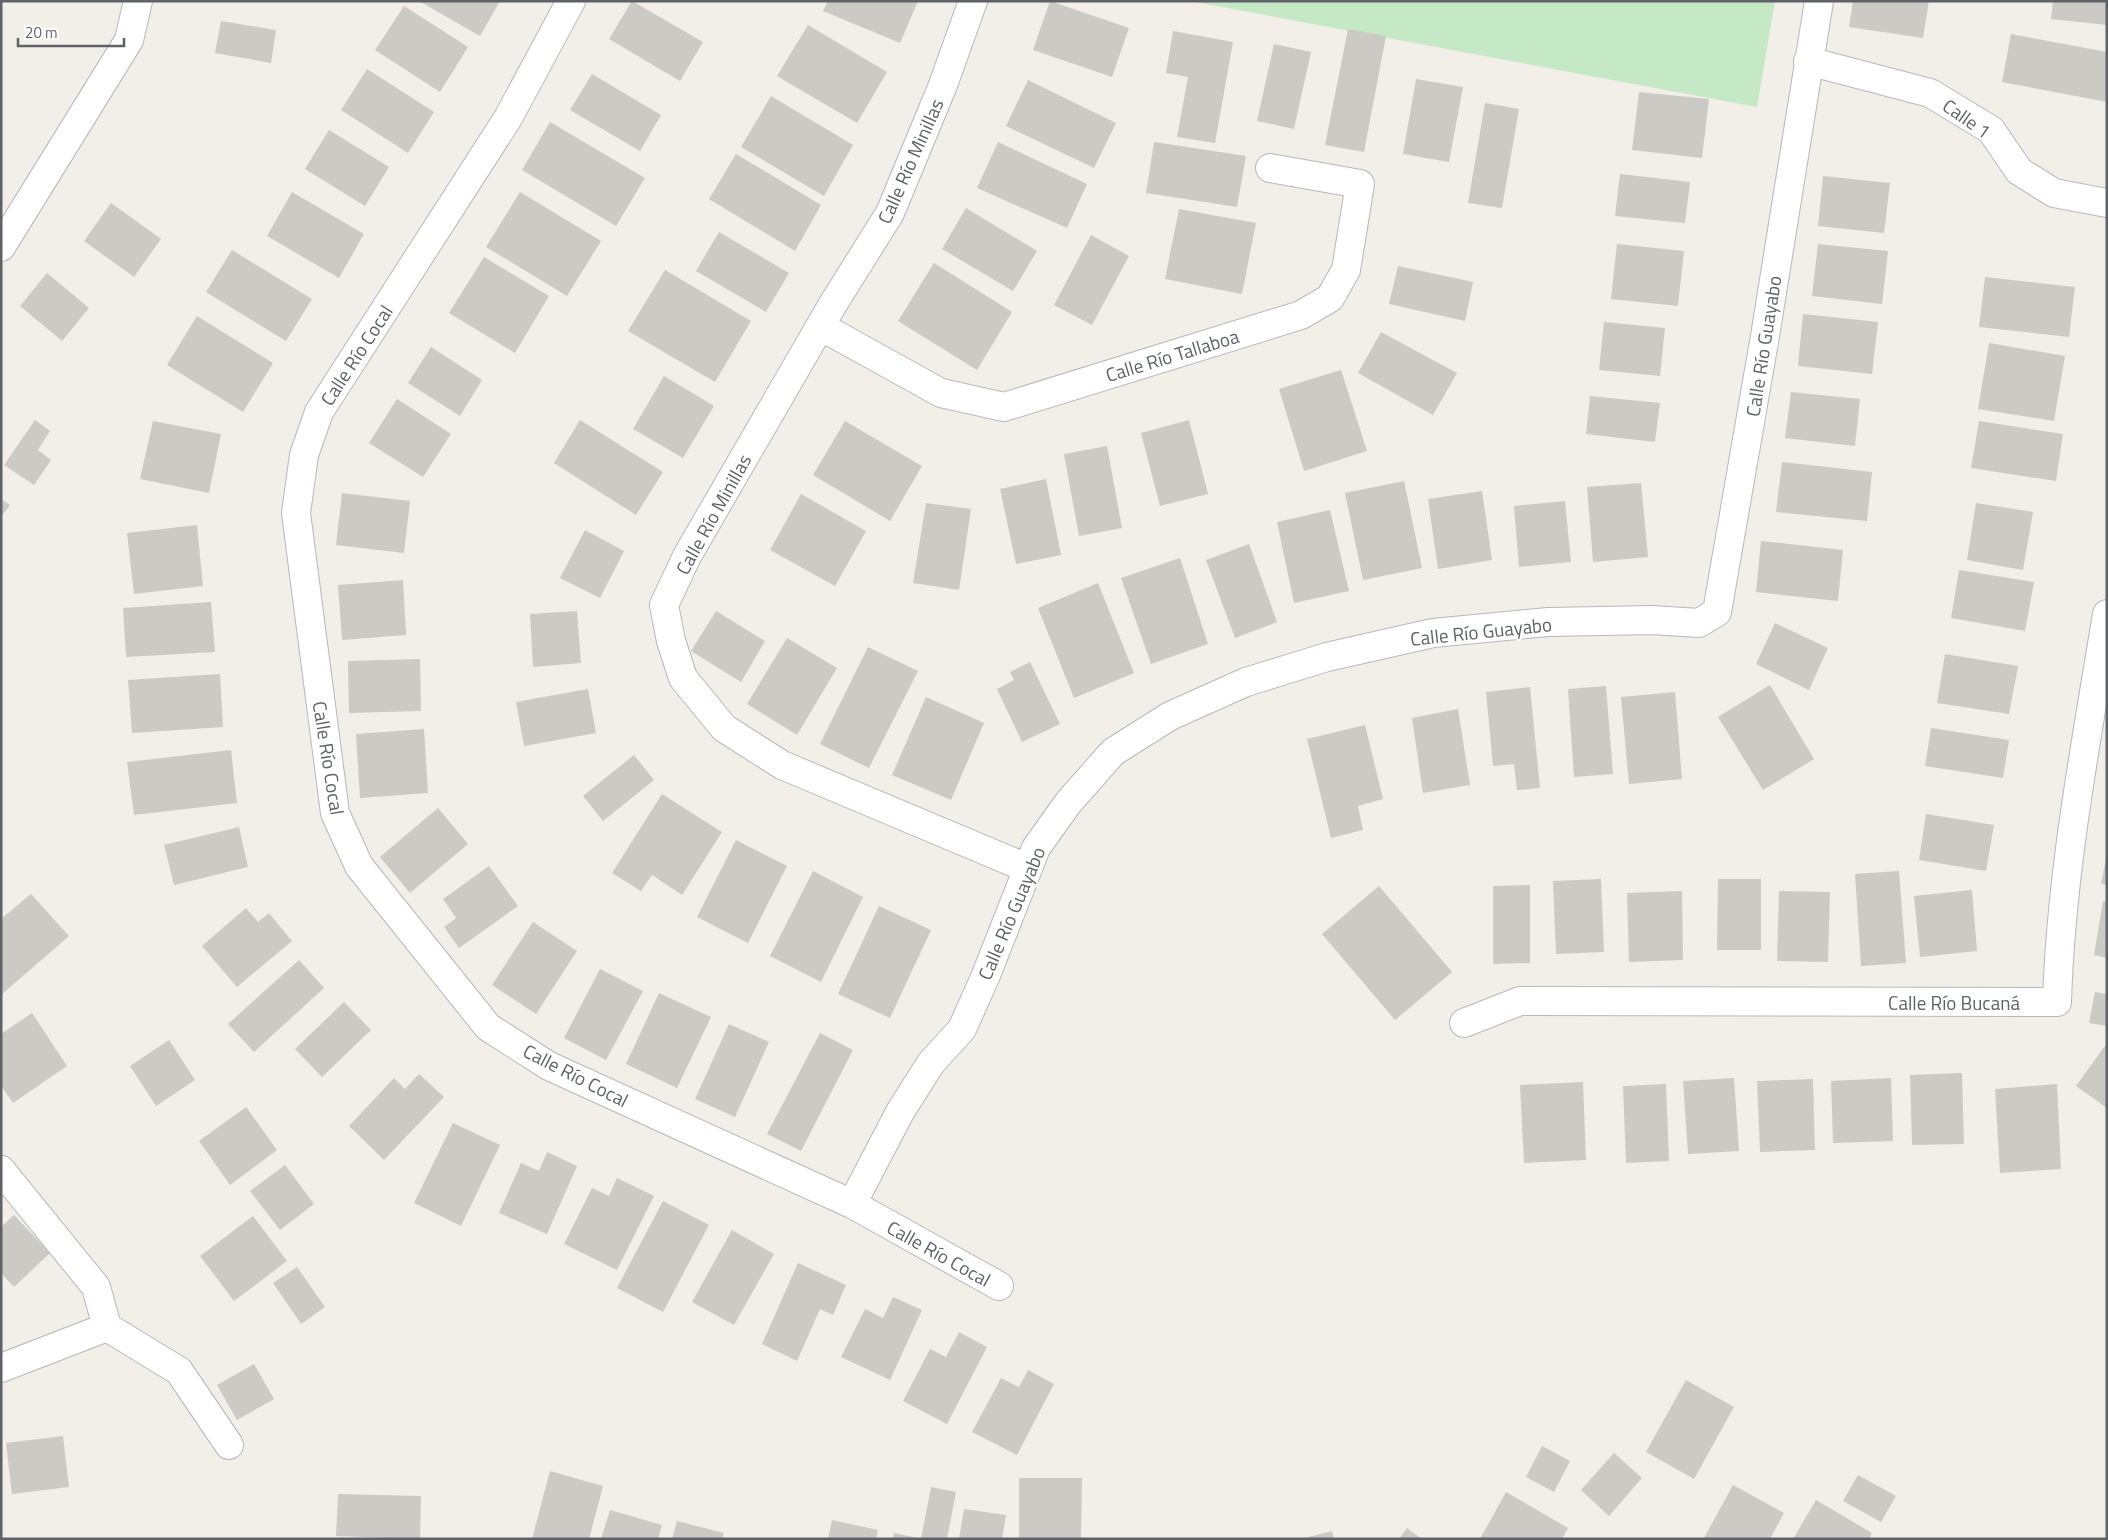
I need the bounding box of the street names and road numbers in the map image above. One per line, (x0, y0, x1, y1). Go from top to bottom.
street label: Calle 1 (1937, 91, 1997, 145)
street label: Calle Río Minillas (869, 94, 951, 228)
street label: Calle Río Guayabo (1738, 273, 1788, 419)
street label: Calle Río Cocal (313, 299, 399, 411)
street label: Calle Río Tallaboa (1102, 321, 1243, 389)
street label: Calle Río Minillas (668, 448, 758, 580)
street label: Calle Río Guayabo (1409, 609, 1553, 653)
street label: Calle Río Cocal (306, 699, 352, 817)
street label: Calle Río Guayabo (970, 842, 1052, 984)
street label: Calle Río Bucaná (1888, 988, 2020, 1017)
street label: Calle Río Cocal (518, 1036, 634, 1114)
street label: Calle Río Cocal (882, 1212, 996, 1294)

